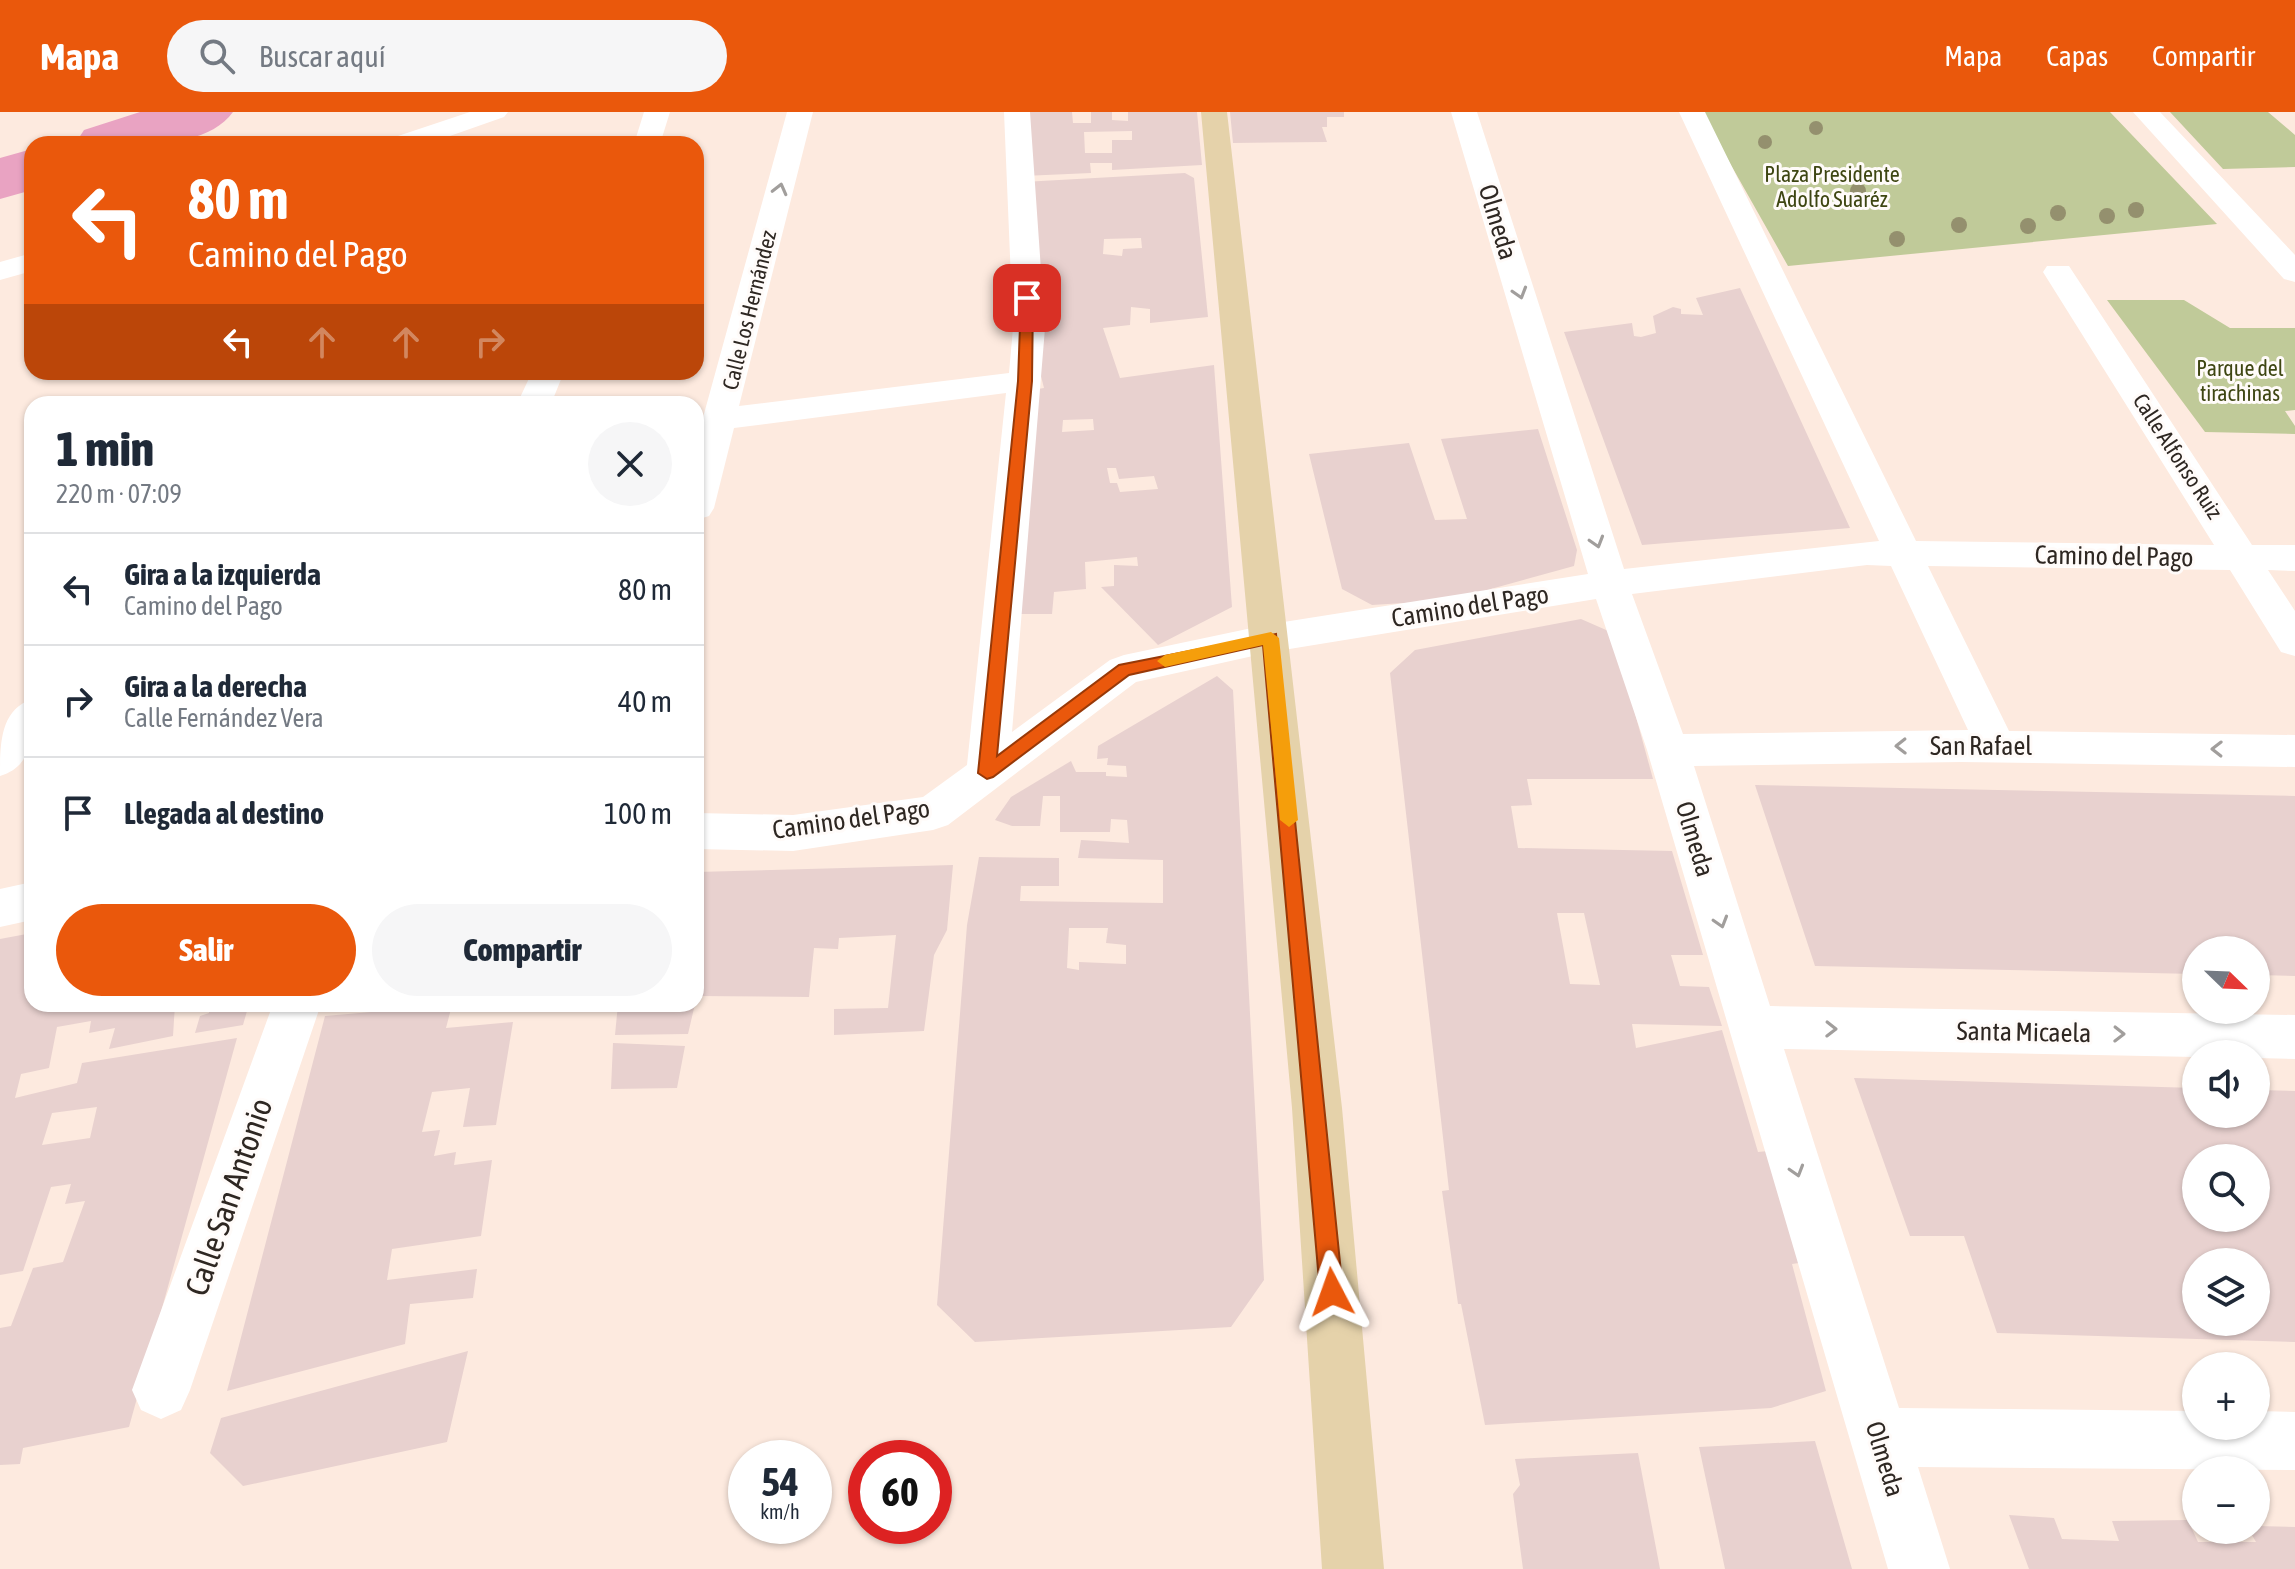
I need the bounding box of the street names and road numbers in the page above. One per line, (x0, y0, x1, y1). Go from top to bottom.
street label: Olmeda (1472, 181, 1524, 263)
street label: Calle Los Hernández (717, 228, 781, 392)
street label: Calle Alfonso Ruiz (2128, 389, 2228, 524)
street label: Camino del Pago (2034, 540, 2194, 572)
street label: Camino del Pago (1389, 579, 1551, 633)
street label: San Rafael (1930, 731, 2032, 761)
street label: Camino del Pago (770, 793, 932, 845)
street label: Olmeda (1669, 798, 1721, 880)
street label: Santa Micaela (1956, 1016, 2092, 1048)
street label: Calle San Antonio (177, 1093, 280, 1300)
street label: Olmeda (1859, 1418, 1911, 1500)

